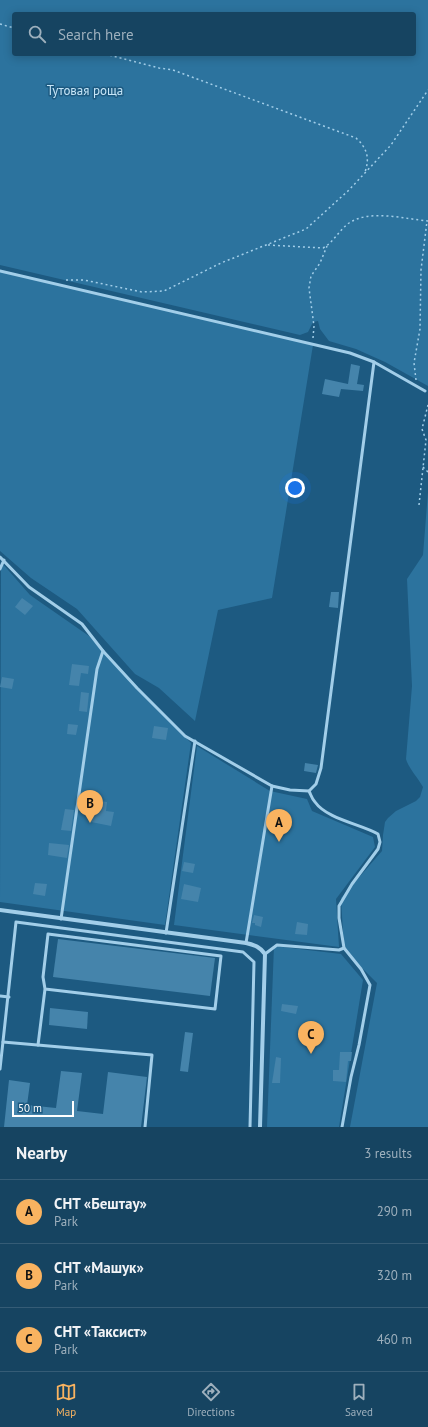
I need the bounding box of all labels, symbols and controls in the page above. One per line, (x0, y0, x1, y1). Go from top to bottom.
search box (12, 12, 416, 56)
icon: search (26, 23, 48, 45)
text: Search here (58, 25, 134, 44)
park label: Тутовая роща (47, 82, 123, 99)
your location (285, 478, 305, 498)
pin: B (77, 790, 103, 823)
pin: A (266, 809, 292, 842)
pin: C (298, 1021, 324, 1054)
scale bar (12, 1099, 74, 1118)
text: 50 m (18, 1101, 42, 1115)
text: Nearby (16, 1142, 67, 1164)
text: 3 results (364, 1145, 412, 1162)
text: СНТ «Бештау» (54, 1194, 147, 1213)
text: A (25, 1203, 33, 1220)
text: 290 m (377, 1203, 412, 1220)
text: Park (54, 1213, 78, 1230)
text: СНТ «Машук» (54, 1258, 144, 1277)
text: B (25, 1267, 33, 1284)
text: 320 m (377, 1267, 412, 1284)
text: Park (54, 1277, 78, 1294)
text: СНТ «Таксист» (54, 1322, 147, 1341)
text: C (25, 1331, 33, 1348)
text: 460 m (377, 1331, 412, 1348)
text: Park (54, 1341, 78, 1358)
tab: Map (55, 1381, 77, 1419)
tab: Directions (187, 1381, 235, 1419)
tab: Saved (345, 1381, 373, 1419)

